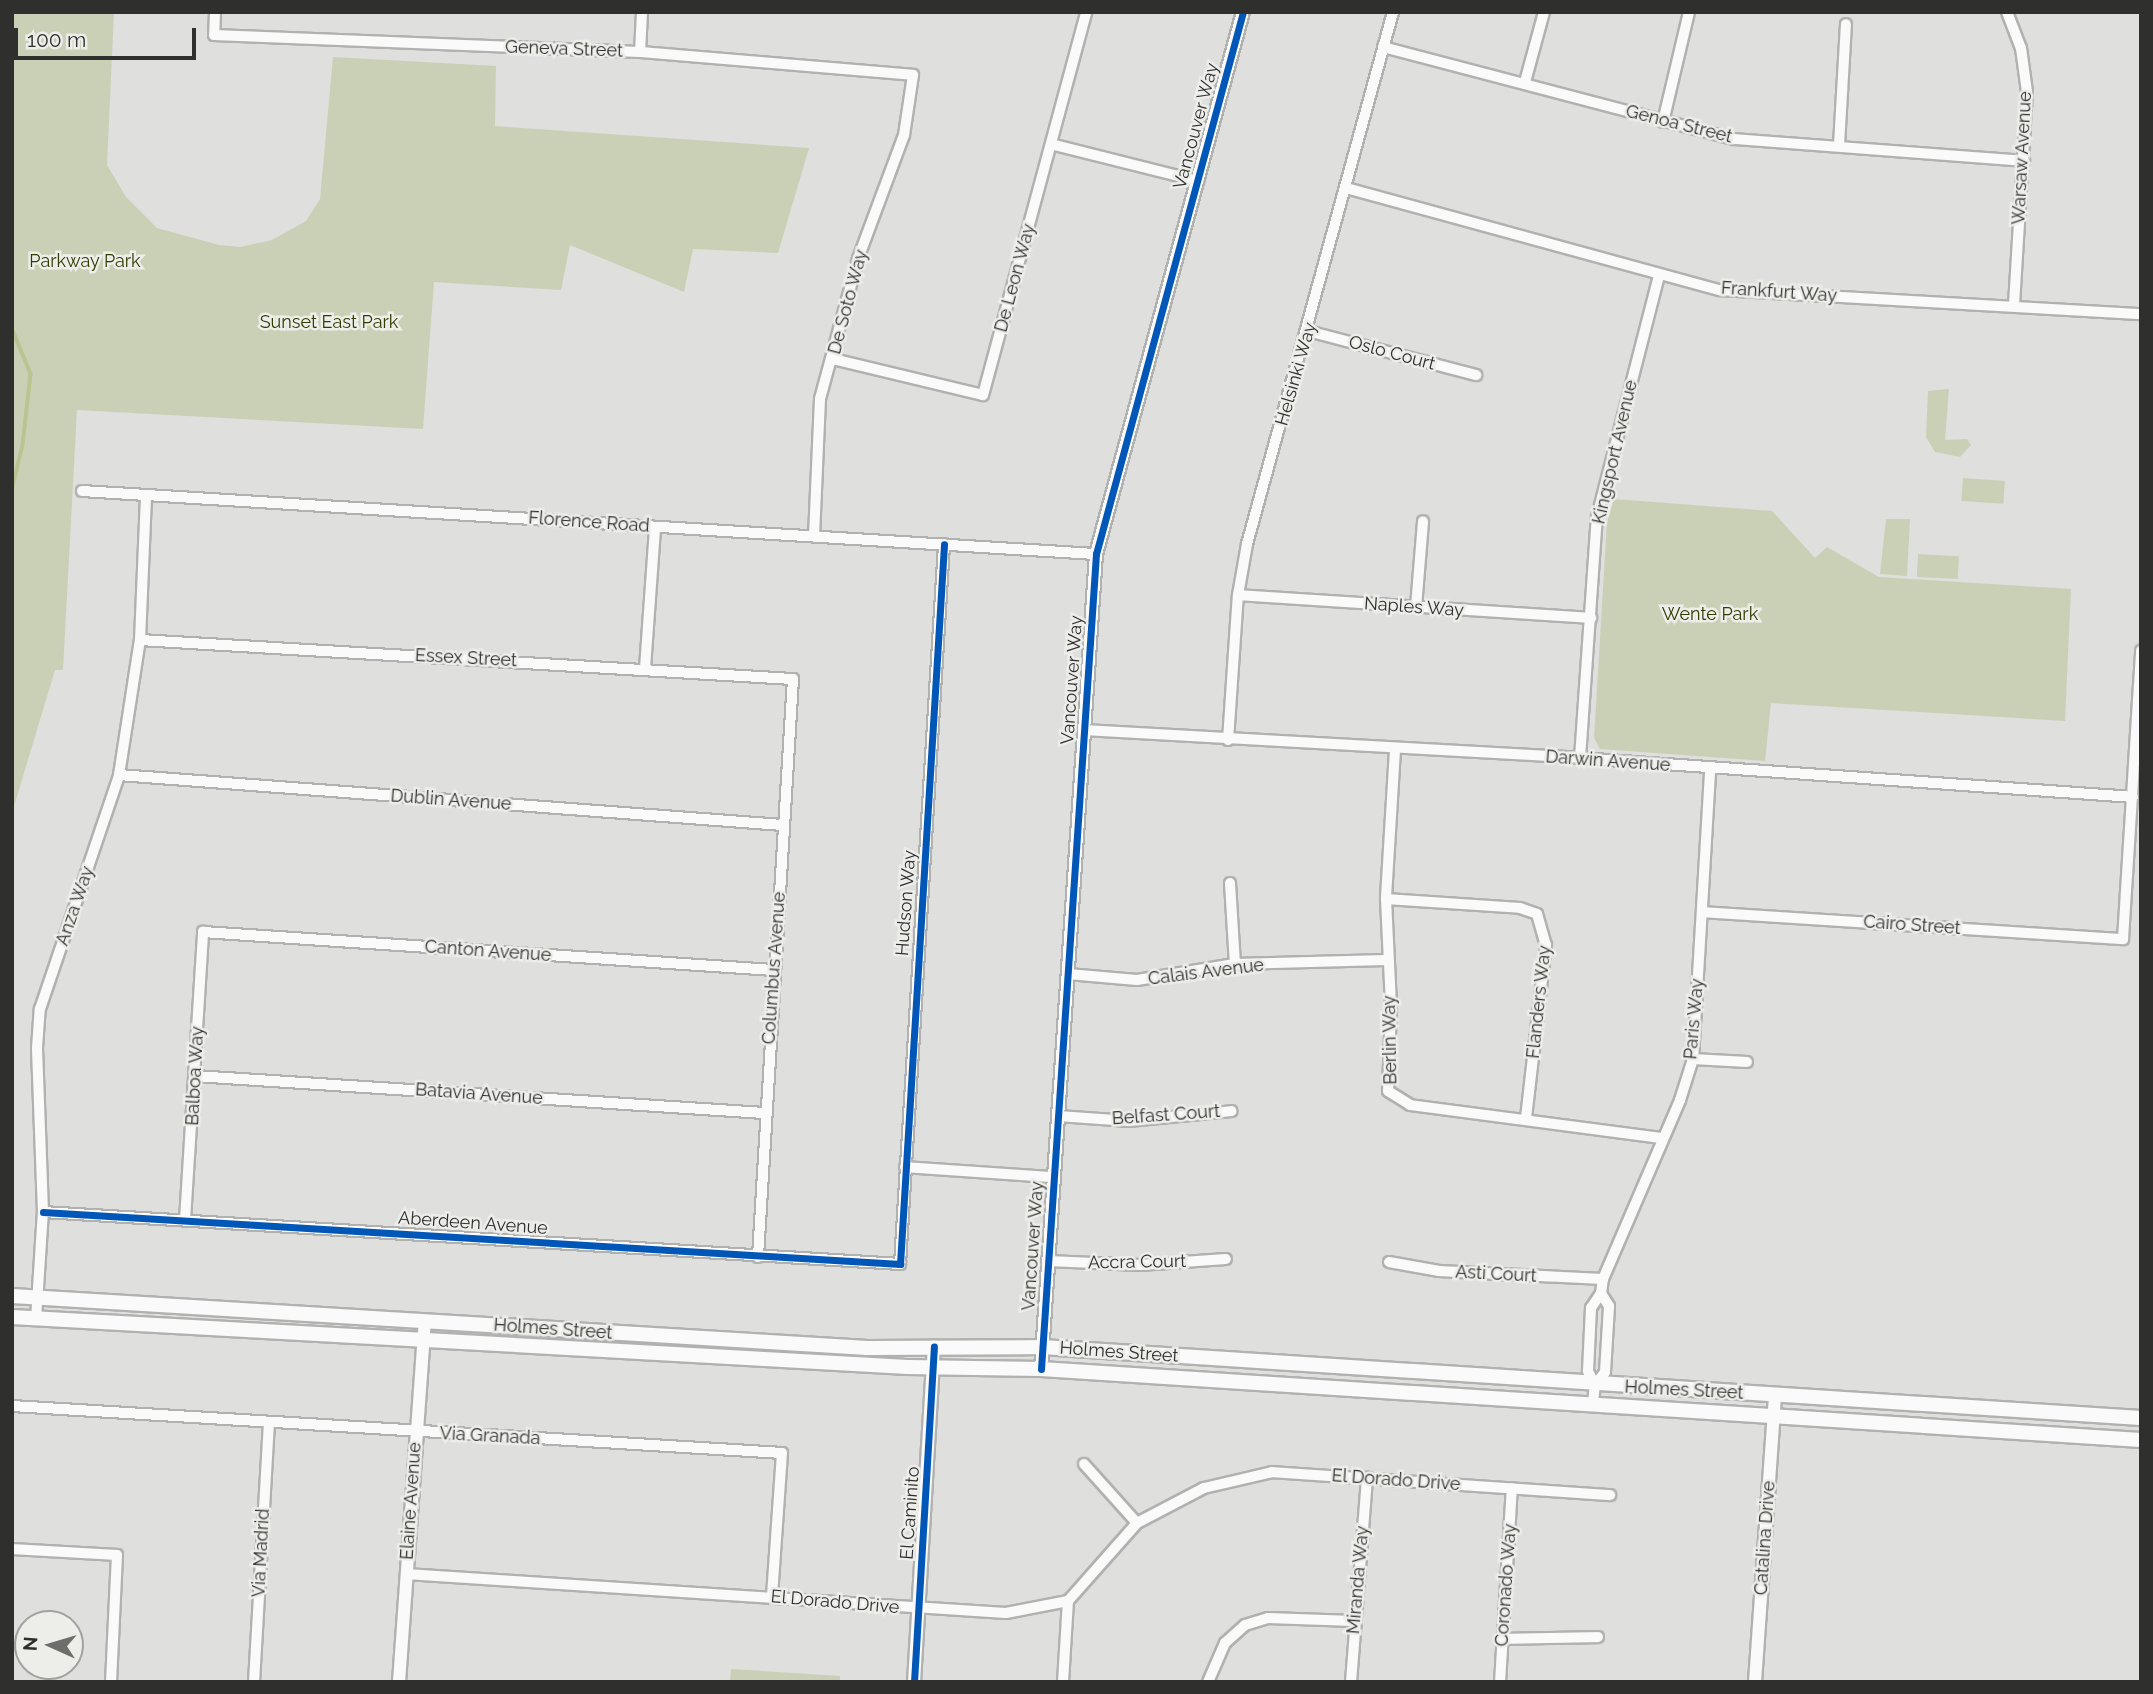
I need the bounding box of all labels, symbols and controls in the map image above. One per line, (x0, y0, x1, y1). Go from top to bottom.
scale bar (18, 14, 200, 58)
text: 100 m (27, 27, 86, 52)
street label: Geneva Street (505, 36, 623, 62)
street label: Vancouver Way (1169, 60, 1223, 192)
street label: Warsaw Avenue (2008, 90, 2036, 226)
street label: Genoa Street (1624, 100, 1734, 148)
street label: De Leon Way (990, 221, 1040, 335)
street label: De Soto Way (824, 247, 872, 357)
park label: Parkway Park (29, 250, 141, 272)
street label: Frankfurt Way (1720, 277, 1838, 307)
park label: Sunset East Park (260, 311, 398, 333)
street label: Helsinki Way (1271, 320, 1321, 428)
street label: Oslo Court (1346, 331, 1438, 375)
street label: Kingsport Avenue (1588, 378, 1642, 526)
street label: Florence Road (528, 507, 650, 537)
street label: Naples Way (1363, 593, 1465, 621)
park label: Wente Park (1662, 603, 1758, 625)
street label: Vancouver Way (1057, 614, 1087, 746)
street label: Essex Street (414, 645, 518, 671)
street label: Darwin Avenue (1545, 746, 1671, 776)
street label: Dublin Avenue (390, 785, 512, 815)
street label: Hudson Way (892, 849, 920, 957)
street label: Anza Way (51, 863, 99, 949)
street label: Columbus Avenue (758, 891, 790, 1045)
street label: Cairo Street (1863, 911, 1961, 939)
street label: Canton Avenue (424, 936, 552, 966)
street label: Flanders Way (1522, 944, 1556, 1060)
street label: Calais Avenue (1147, 954, 1265, 990)
street label: Paris Way (1680, 977, 1708, 1061)
street label: Berlin Way (1378, 995, 1402, 1085)
street label: Balboa Way (182, 1025, 208, 1127)
street label: Batavia Avenue (414, 1079, 544, 1109)
street label: Belfast Court (1111, 1100, 1221, 1130)
street label: Vancouver Way (1018, 1180, 1048, 1312)
street label: Aberdeen Avenue (397, 1207, 549, 1239)
street label: Accra Court (1088, 1250, 1186, 1274)
street label: Asti Court (1455, 1261, 1537, 1287)
street label: Holmes Street (493, 1314, 613, 1344)
street label: Holmes Street (1059, 1337, 1179, 1367)
street label: Holmes Street (1624, 1376, 1744, 1404)
street label: Via Granada (439, 1423, 541, 1449)
street label: Elaine Avenue (396, 1441, 426, 1561)
street label: El Caminito (896, 1465, 924, 1561)
street label: El Dorado Drive (1331, 1465, 1461, 1495)
street label: Catalina Drive (1750, 1480, 1780, 1596)
street label: Via Madrid (248, 1508, 274, 1598)
street label: Coronado Way (1491, 1523, 1521, 1647)
street label: Miranda Way (1342, 1525, 1374, 1635)
street label: El Dorado Drive (770, 1586, 900, 1618)
north arrow (14, 1610, 84, 1680)
text: N (19, 1636, 42, 1652)

